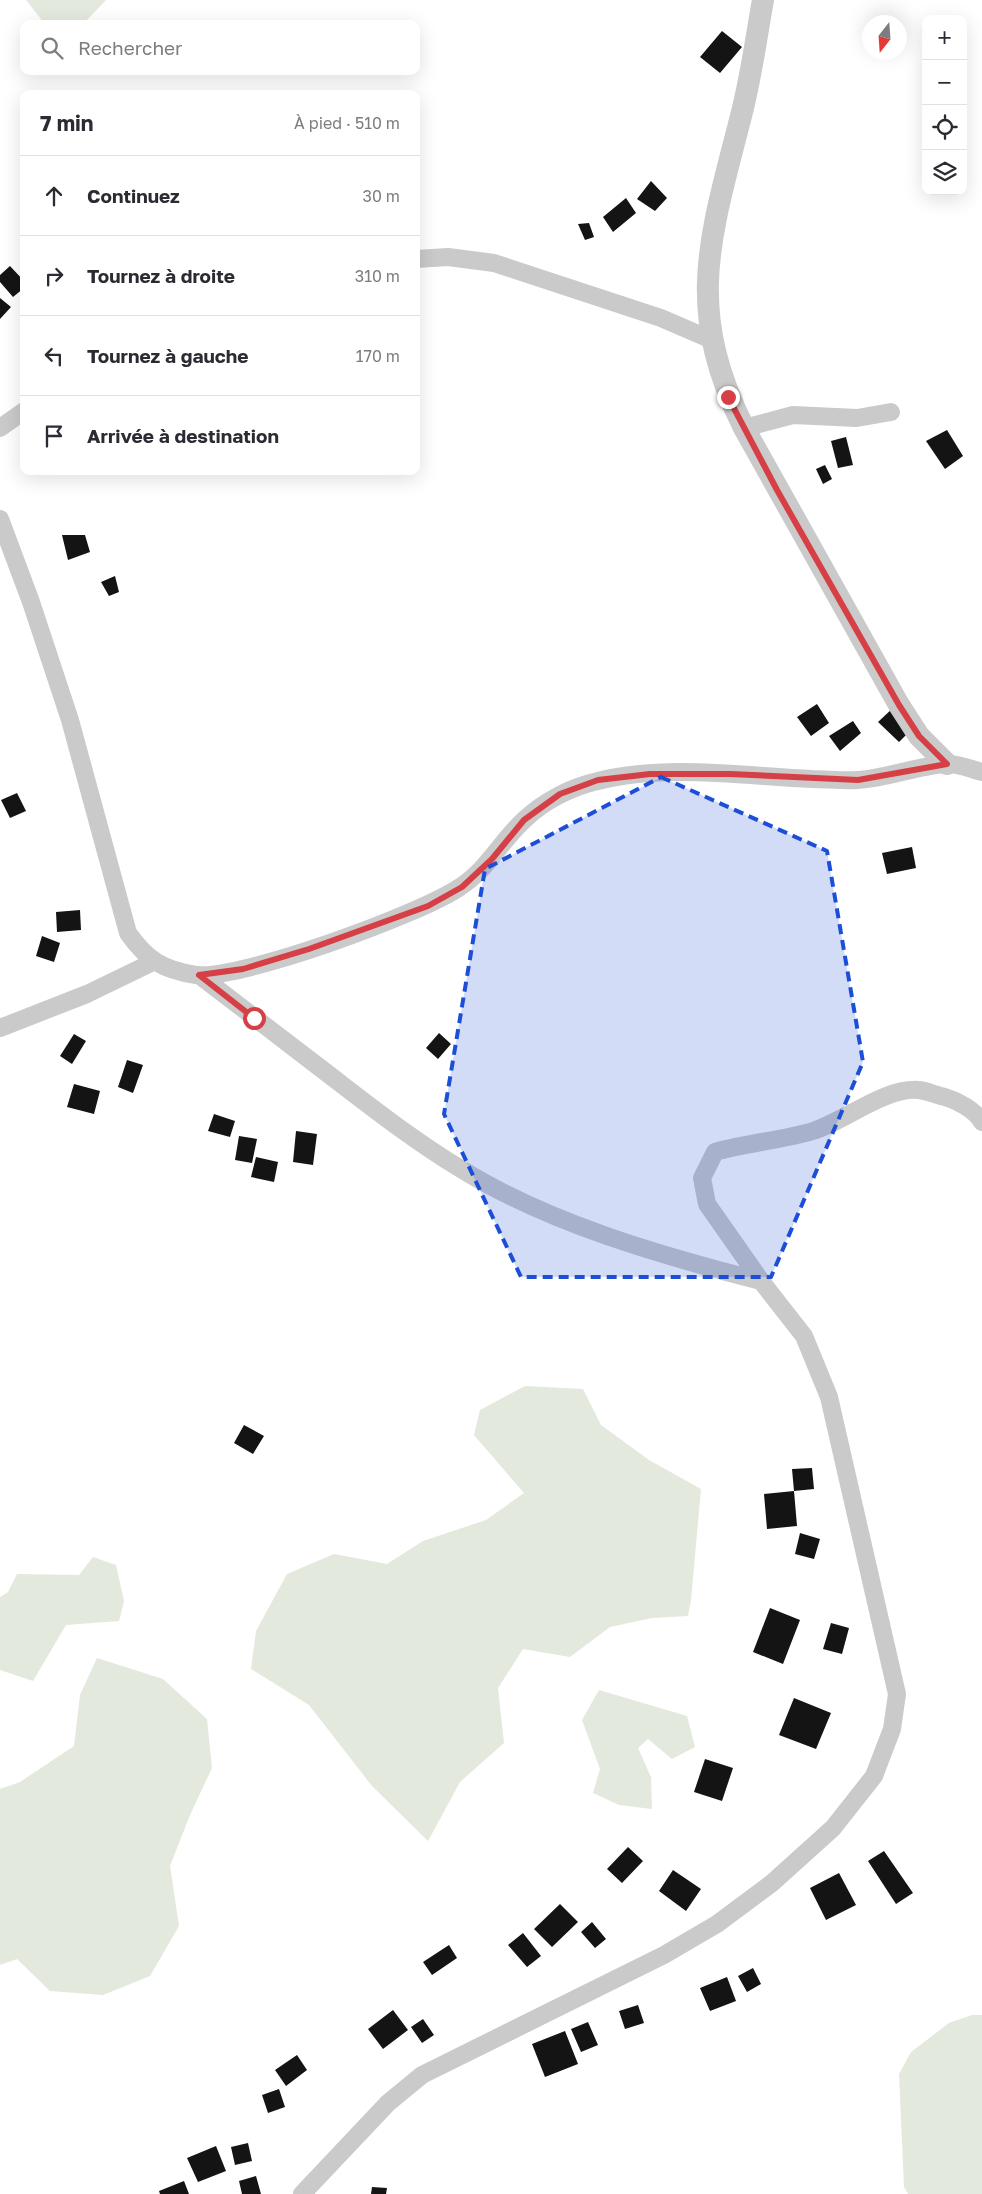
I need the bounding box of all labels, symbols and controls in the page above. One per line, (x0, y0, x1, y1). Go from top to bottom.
north arrow (862, 15, 907, 60)
map controls (922, 15, 967, 195)
button: + (922, 15, 967, 60)
search box (20, 20, 420, 75)
icon: search (38, 34, 66, 62)
text: Rechercher (78, 36, 183, 59)
button: − (922, 60, 967, 105)
button: locate (922, 105, 967, 150)
text: 7 min (40, 110, 94, 136)
text: À pied · 510 m (294, 113, 400, 133)
button: layers (922, 150, 967, 195)
icon: ahead (40, 182, 68, 210)
text: Continuez (87, 184, 180, 207)
text: 30 m (363, 186, 400, 206)
icon: right (40, 262, 68, 290)
text: Tournez à droite (87, 264, 235, 287)
text: 310 m (355, 266, 400, 286)
icon: left (40, 342, 68, 370)
text: Tournez à gauche (87, 344, 248, 367)
text: 170 m (356, 346, 400, 366)
route end (717, 386, 740, 409)
icon: arrive (40, 422, 68, 450)
text: Arrivée à destination (87, 424, 279, 447)
route start (243, 1007, 266, 1030)

